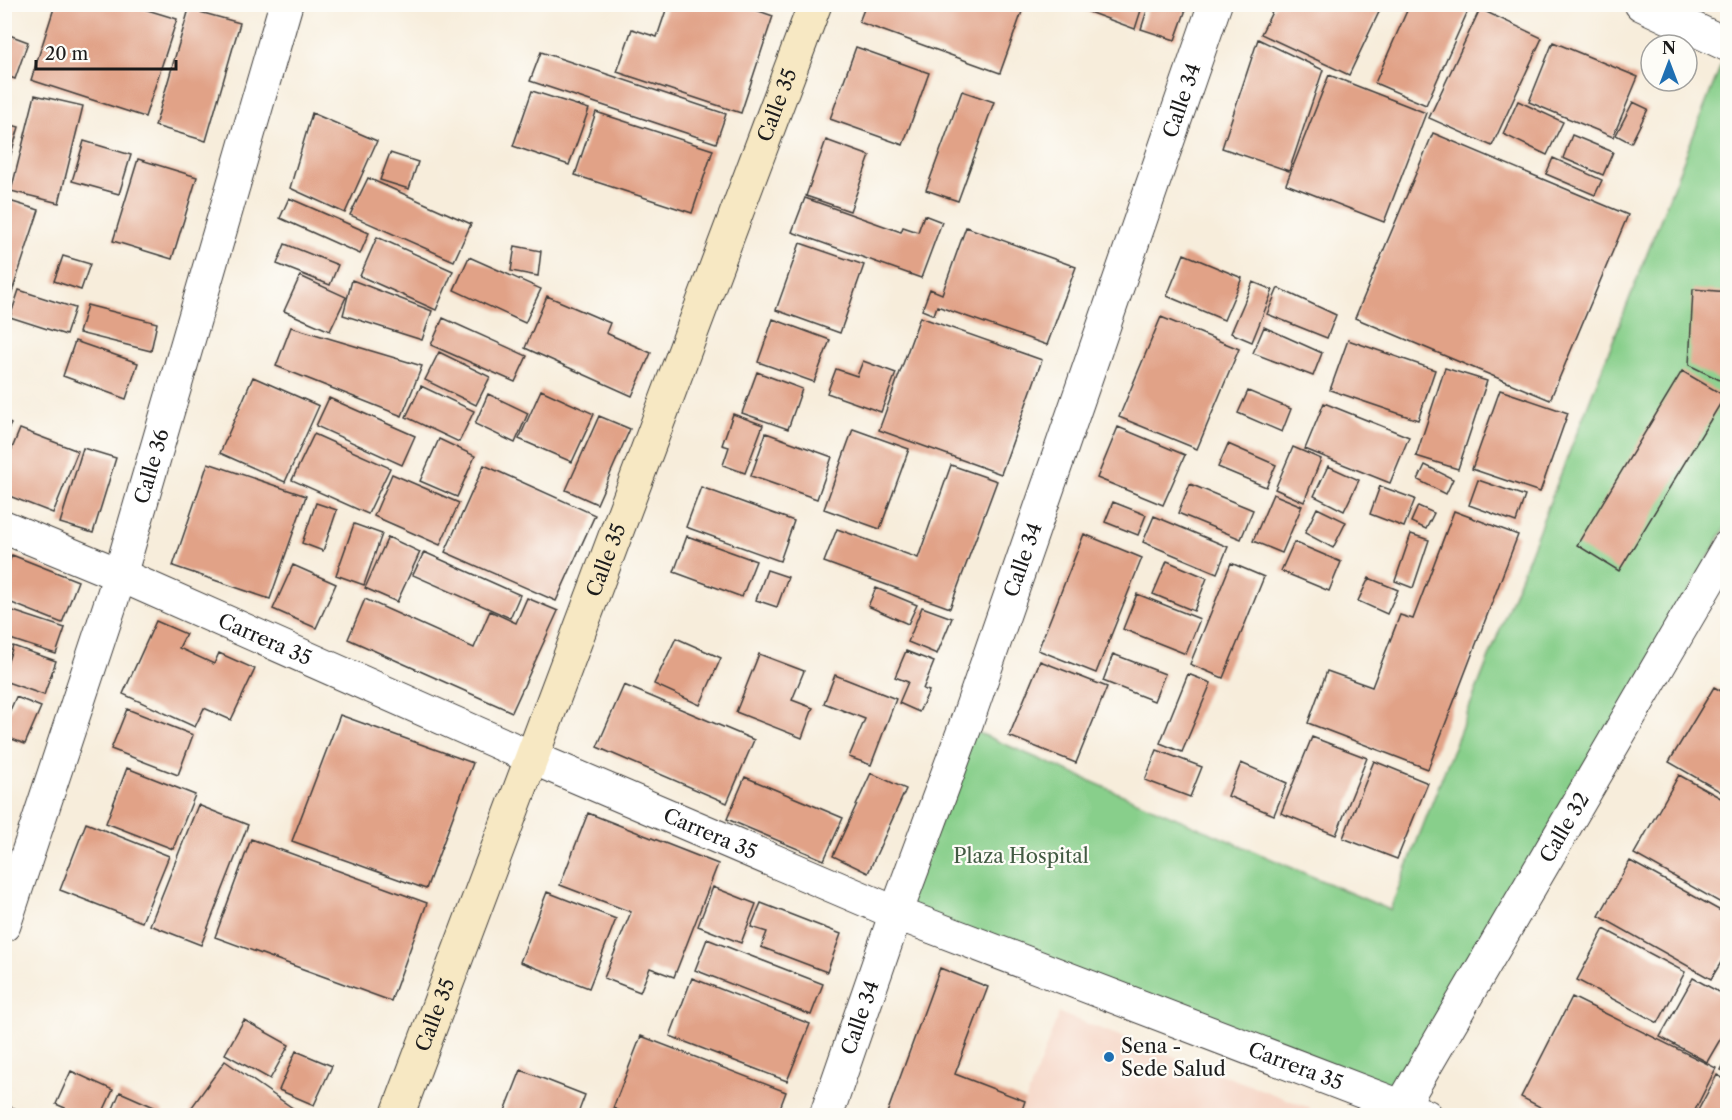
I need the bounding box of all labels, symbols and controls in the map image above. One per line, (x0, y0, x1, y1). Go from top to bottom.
scale bar (36, 33, 176, 71)
north arrow (1639, 33, 1699, 93)
text: N (1662, 38, 1676, 58)
text: 20 m (45, 43, 89, 65)
street label: Calle 34 (1158, 60, 1206, 141)
street label: Calle 35 (752, 65, 802, 145)
street label: Calle 36 (129, 426, 174, 507)
street label: Calle 35 (581, 520, 631, 600)
street label: Calle 34 (999, 520, 1047, 600)
street label: Carrera 35 (214, 608, 315, 670)
street label: Calle 32 (1535, 788, 1594, 867)
street label: Carrera 35 (660, 803, 761, 864)
park label: Plaza Hospital (953, 844, 1089, 868)
street label: Calle 35 (410, 975, 460, 1055)
street label: Calle 34 (836, 977, 884, 1058)
place label: Sena - Sede Salud (1121, 1034, 1226, 1081)
street label: Carrera 35 (1245, 1037, 1347, 1095)
marker: Sena - Sede Salud (1102, 1050, 1116, 1064)

